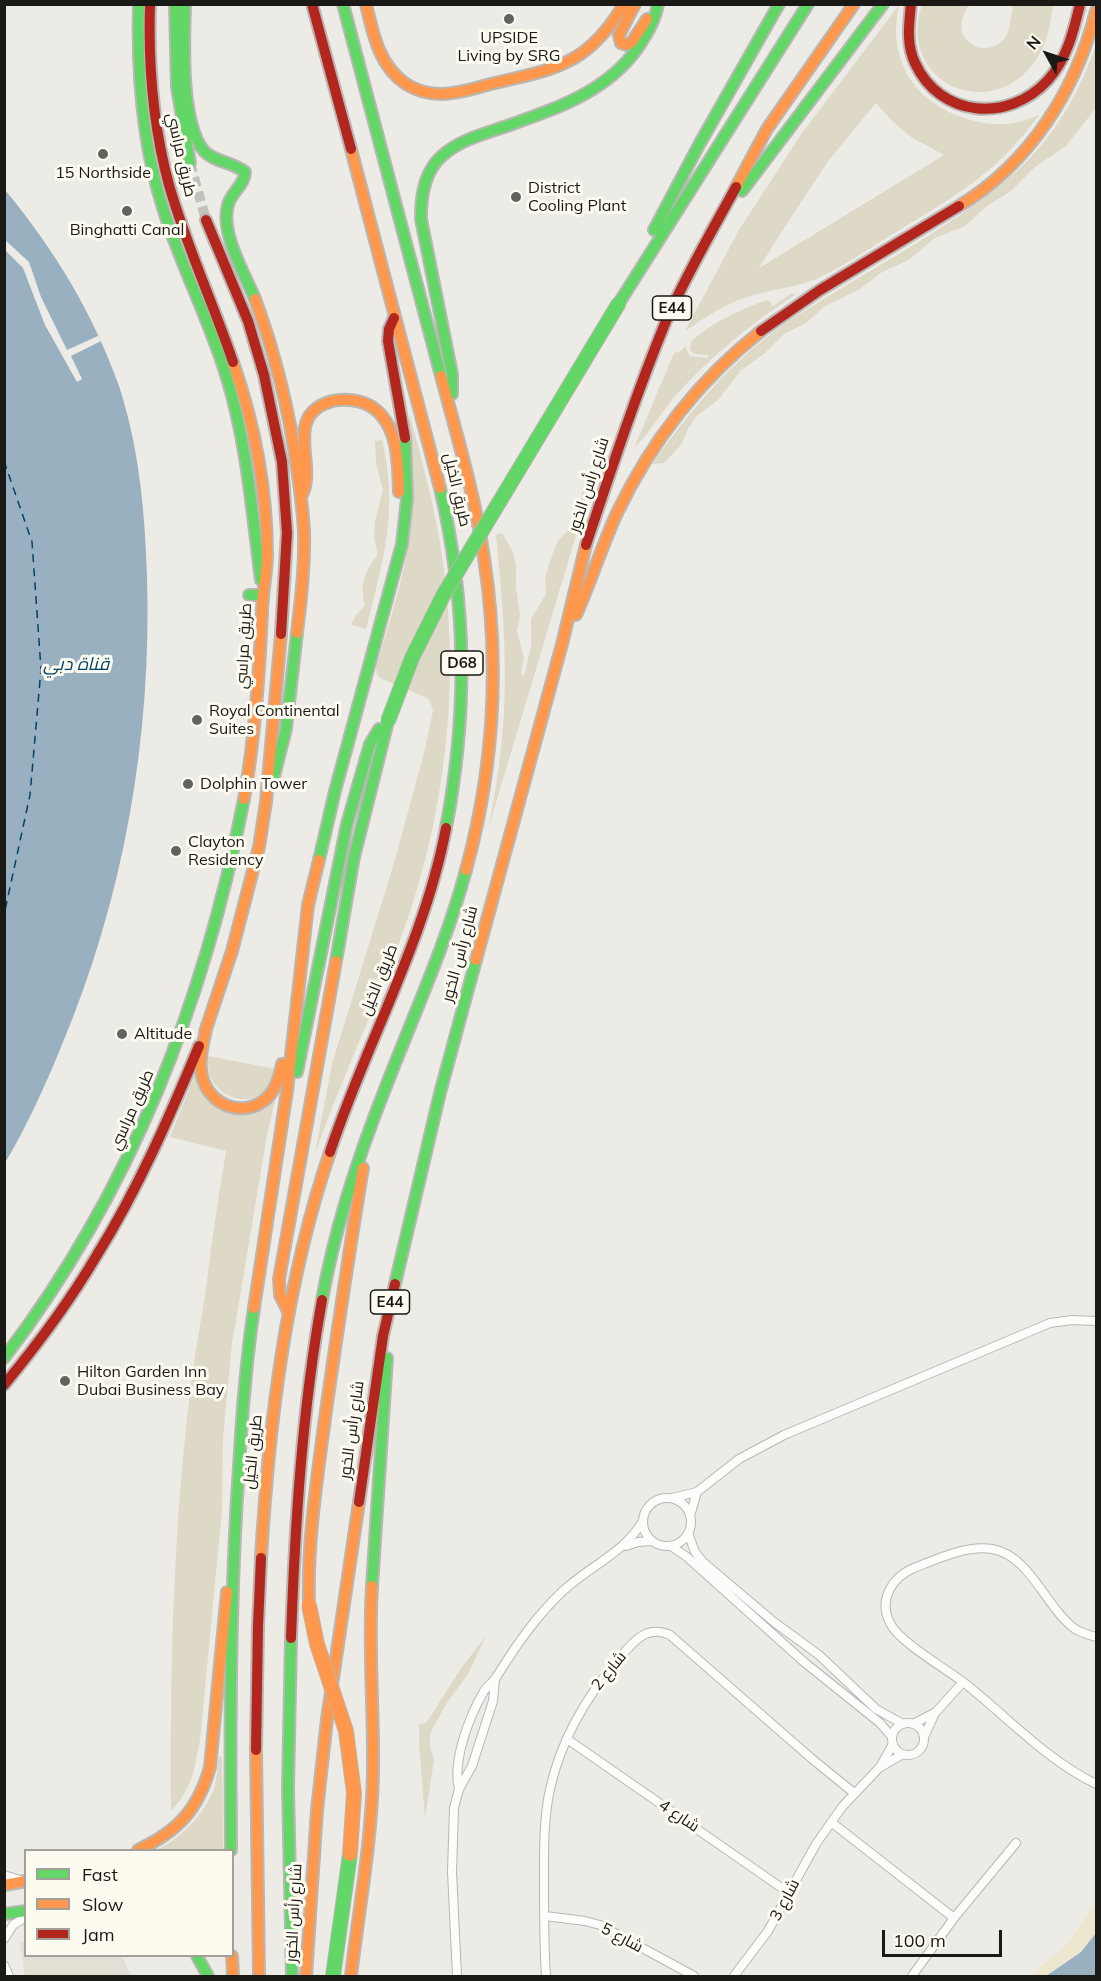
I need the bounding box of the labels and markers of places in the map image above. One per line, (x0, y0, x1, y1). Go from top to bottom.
marker: UPSIDE Living by SRG (502, 12, 516, 26)
place label: UPSIDE Living by SRG (458, 28, 560, 66)
marker: 15 Northside (96, 147, 110, 161)
place label: 15 Northside (55, 163, 151, 183)
place label: District Cooling Plant (528, 178, 626, 216)
marker: District Cooling Plant (509, 190, 523, 204)
marker: Binghatti Canal (120, 204, 134, 218)
place label: Binghatti Canal (70, 220, 184, 240)
place label: Royal Continental Suites (209, 701, 340, 739)
marker: Royal Continental Suites (190, 713, 204, 727)
place label: Dolphin Tower (200, 774, 307, 794)
marker: Dolphin Tower (181, 777, 195, 791)
place label: Clayton Residency (188, 832, 263, 870)
marker: Clayton Residency (169, 844, 183, 858)
place label: Altitude (134, 1024, 192, 1044)
marker: Altitude (115, 1027, 129, 1041)
place label: Hilton Garden Inn Dubai Business Bay (77, 1362, 224, 1400)
marker: Hilton Garden Inn Dubai Business Bay (58, 1374, 72, 1388)

